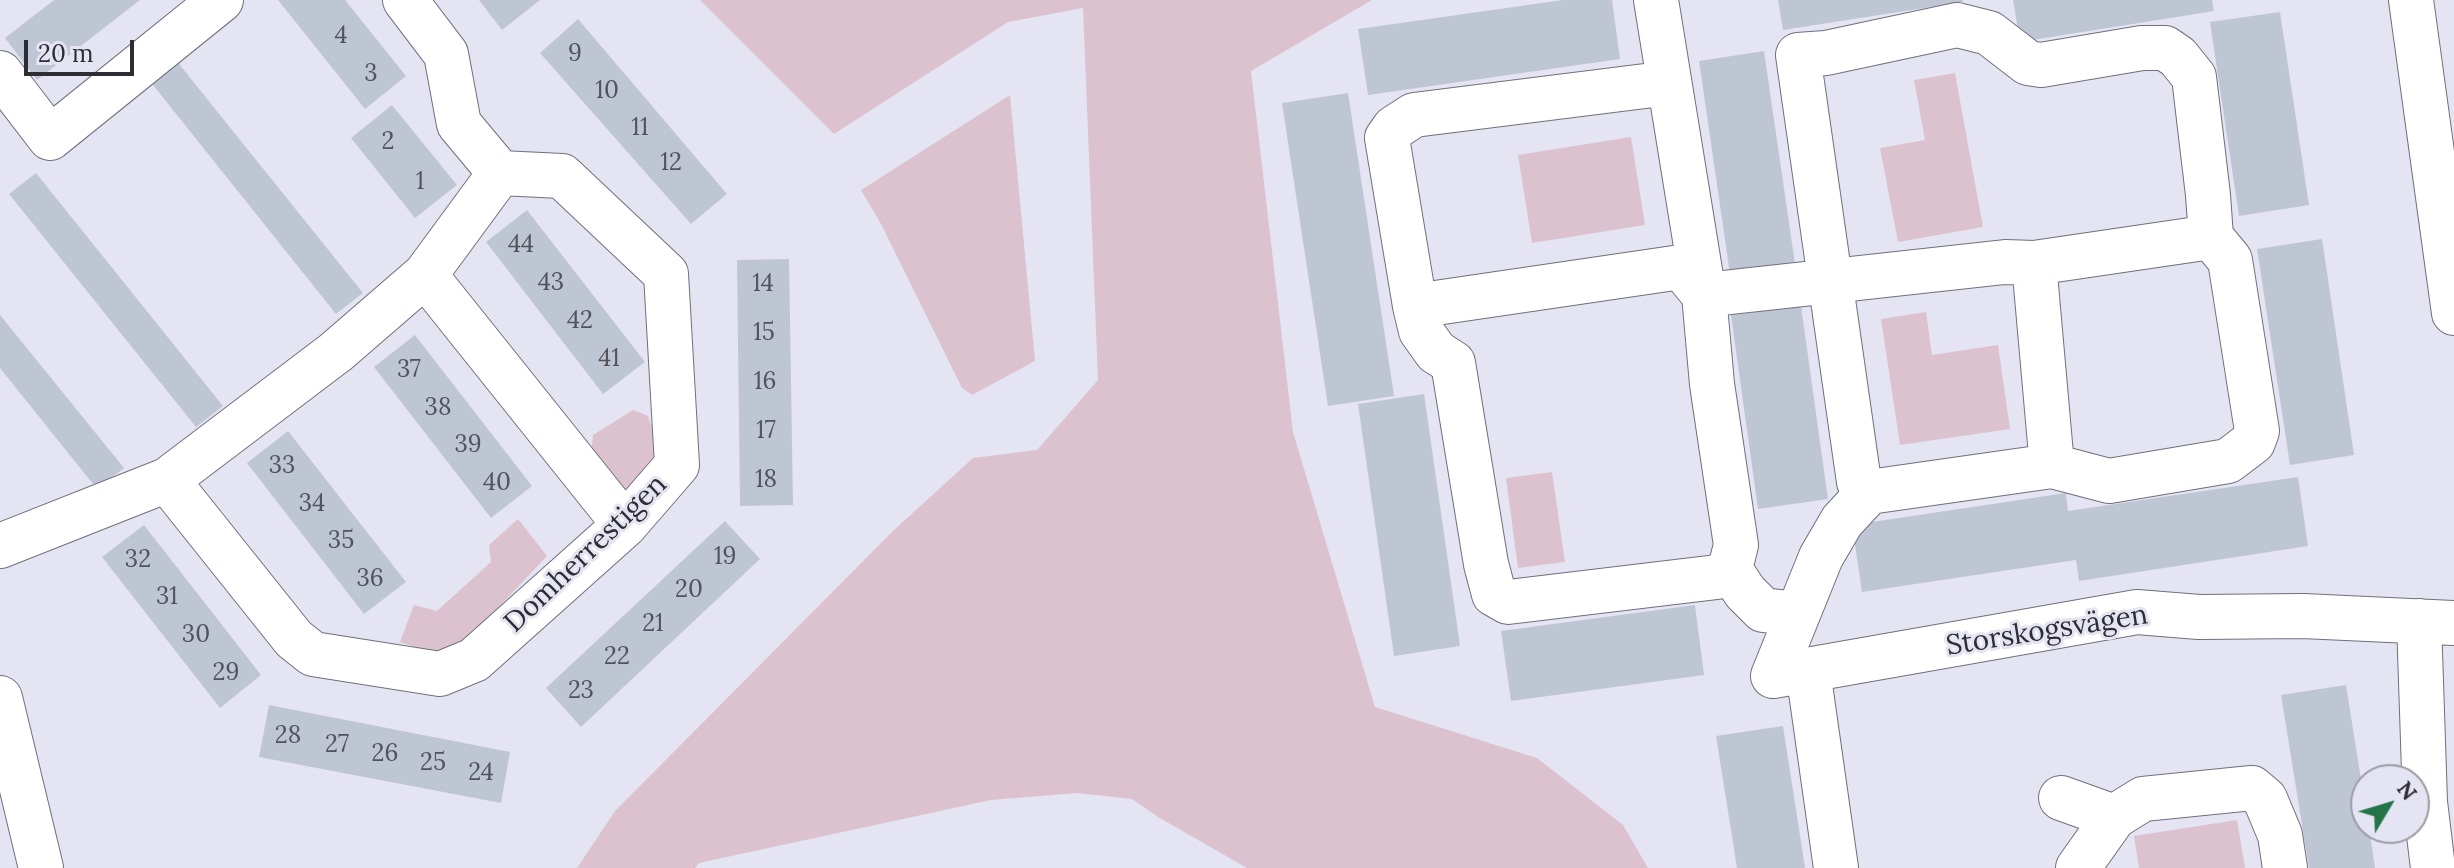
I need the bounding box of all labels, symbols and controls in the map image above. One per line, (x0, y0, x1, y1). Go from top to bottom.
house number: 4 (334, 22, 348, 50)
scale bar (28, 24, 138, 74)
text: 20 m (38, 38, 94, 69)
house number: 9 (568, 40, 582, 68)
house number: 3 (364, 60, 378, 88)
house number: 10 (595, 77, 619, 105)
house number: 11 (631, 114, 649, 142)
house number: 2 (382, 128, 394, 156)
house number: 12 (660, 149, 682, 177)
house number: 1 (416, 168, 424, 196)
house number: 44 (508, 231, 534, 259)
house number: 43 (538, 269, 564, 297)
house number: 14 (752, 270, 774, 298)
house number: 42 (567, 307, 593, 335)
house number: 15 (753, 319, 775, 347)
house number: 41 (598, 345, 620, 373)
house number: 37 (397, 356, 421, 384)
house number: 16 (754, 368, 776, 396)
house number: 38 (425, 394, 451, 422)
house number: 17 (756, 417, 776, 445)
house number: 39 (454, 431, 482, 459)
house number: 33 (269, 452, 295, 480)
house number: 18 (755, 466, 777, 494)
street label: Domherrestigen (498, 468, 674, 640)
house number: 40 (483, 469, 511, 497)
house number: 34 (299, 490, 325, 518)
house number: 35 (328, 527, 354, 555)
house number: 19 (714, 543, 736, 571)
house number: 32 (125, 546, 151, 574)
house number: 36 (356, 565, 384, 593)
house number: 20 (675, 576, 703, 604)
house number: 31 (156, 583, 178, 611)
street label: Storskogsvägen (1944, 598, 2150, 664)
house number: 21 (642, 610, 664, 638)
house number: 30 (182, 621, 210, 649)
house number: 22 (604, 643, 630, 671)
house number: 29 (213, 659, 239, 687)
house number: 23 (568, 677, 594, 705)
house number: 28 (275, 722, 301, 750)
house number: 27 (325, 731, 349, 759)
house number: 26 (372, 740, 398, 768)
house number: 25 (420, 749, 446, 777)
house number: 24 (468, 759, 494, 787)
north arrow (2350, 764, 2430, 844)
text: N (2391, 775, 2424, 806)

